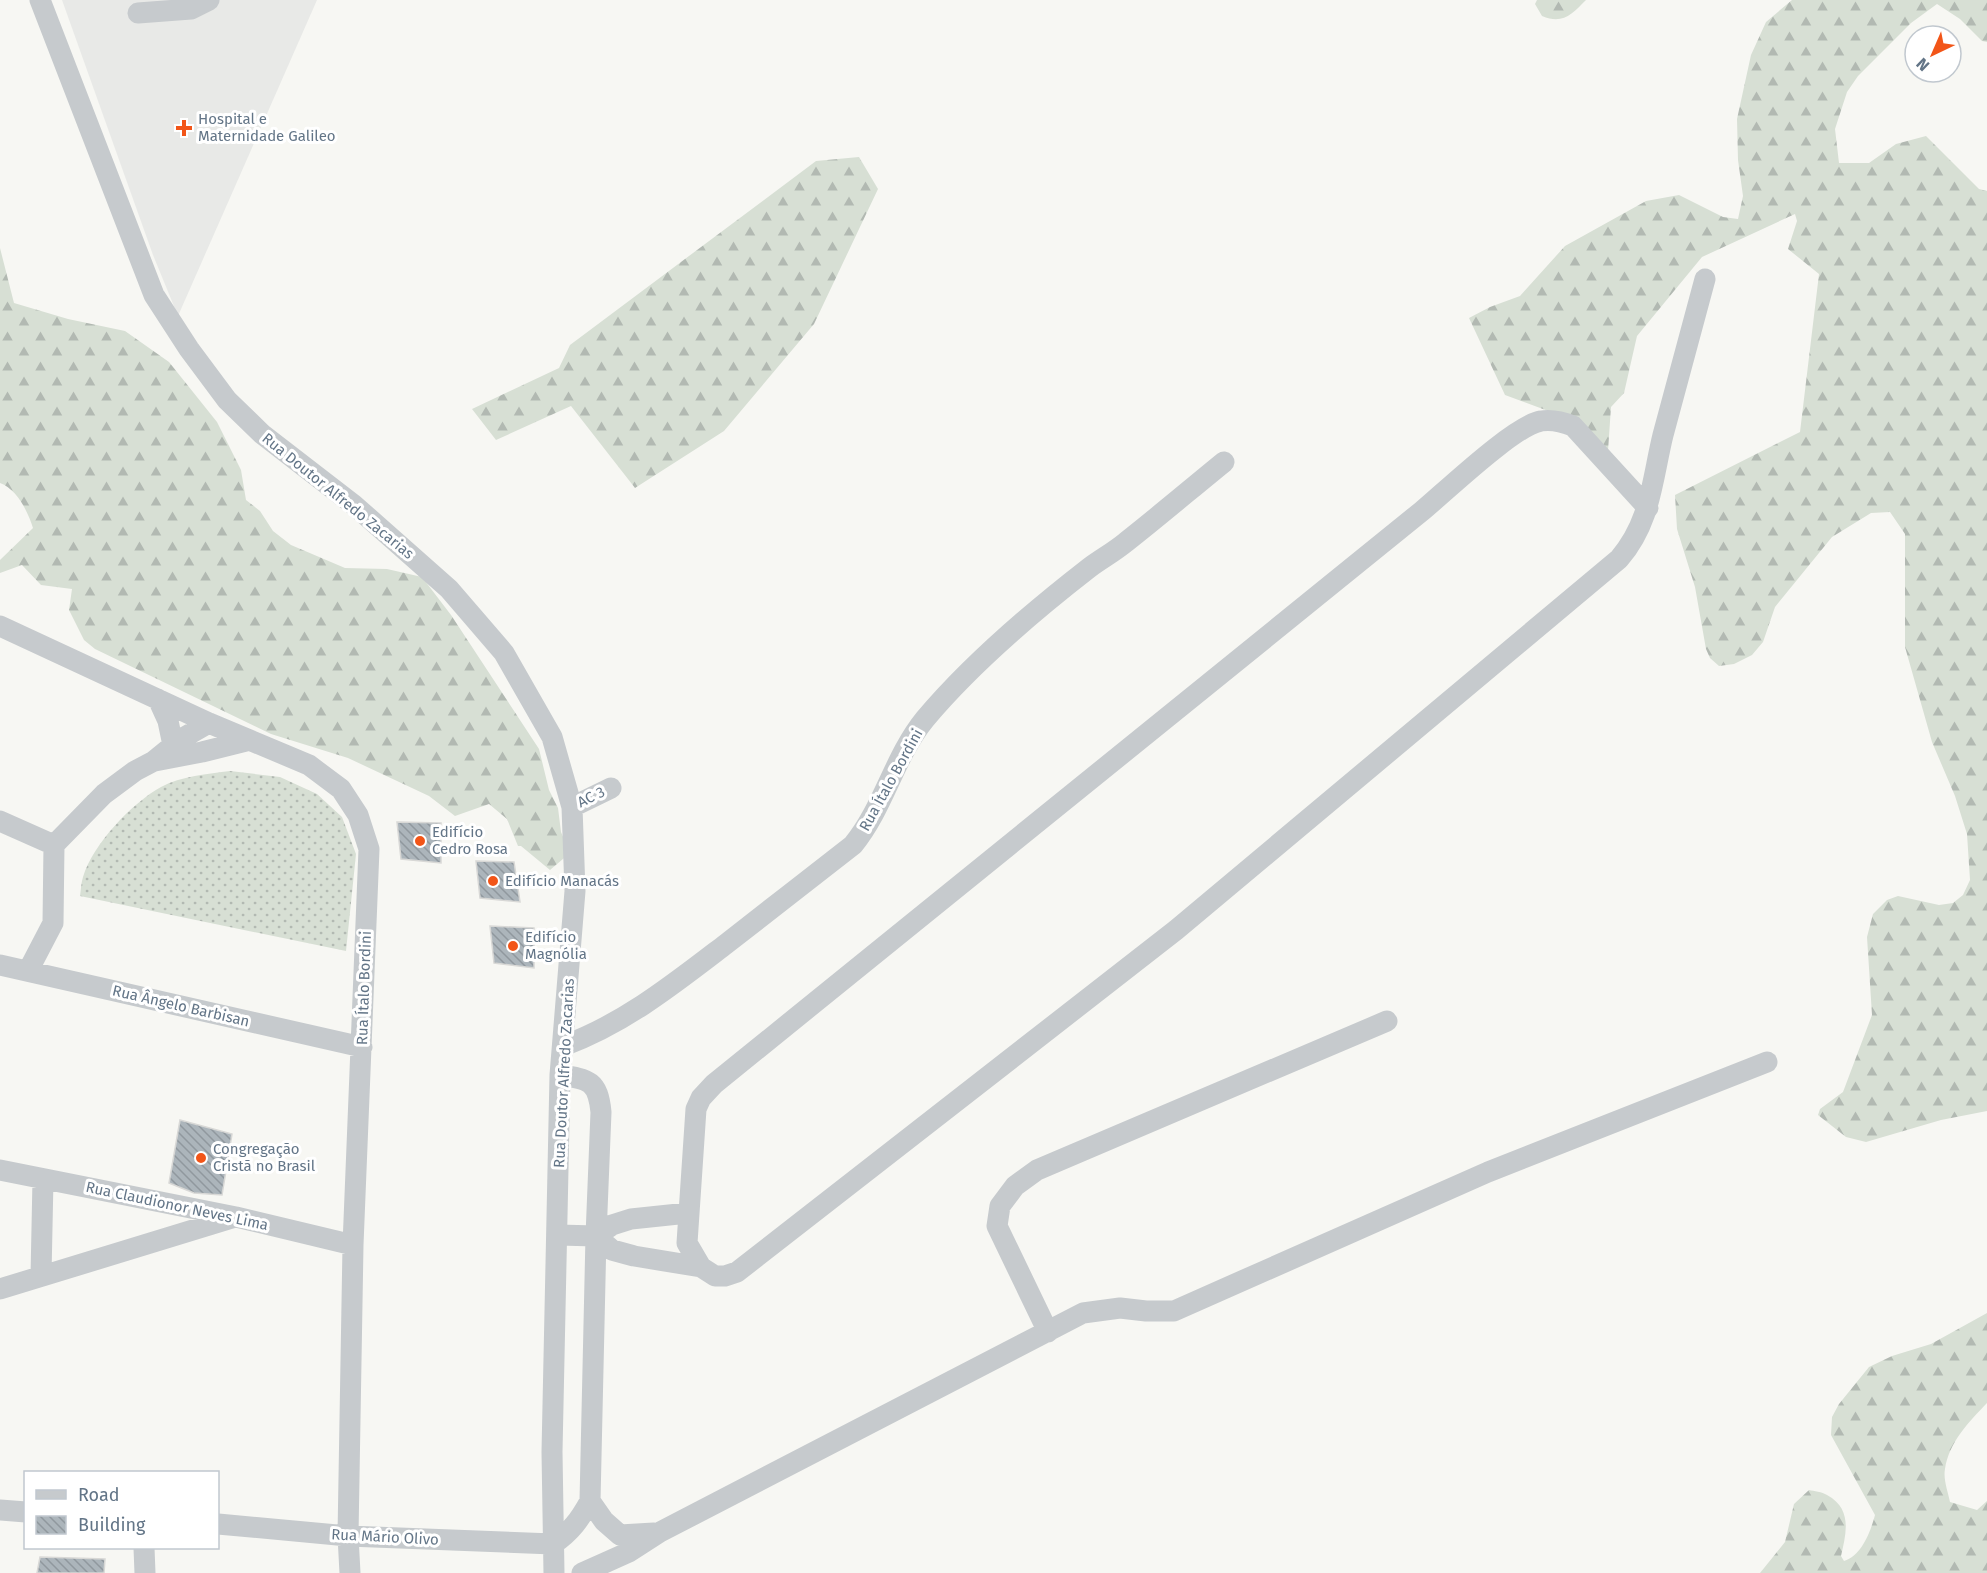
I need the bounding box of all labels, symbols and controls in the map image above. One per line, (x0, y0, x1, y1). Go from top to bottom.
north arrow (1903, 24, 1963, 84)
text: N (1913, 54, 1933, 75)
place label: Hospital e Maternidade Galileo (198, 110, 336, 145)
marker: Hospital e Maternidade Galileo (175, 119, 193, 137)
street label: Rua Doutor Alfredo Zacarias (258, 429, 418, 563)
street label: Rua Ítalo Bordini (855, 726, 927, 834)
street label: AC 3 (574, 783, 608, 811)
place label: Edifício Cedro Rosa (432, 823, 508, 858)
marker: Edifício Cedro Rosa (413, 834, 427, 848)
place label: Edifício Manacás (505, 872, 619, 890)
marker: Edifício Manacás (486, 874, 500, 888)
place label: Edifício Magnólia (525, 928, 587, 963)
street label: Rua Ítalo Bordini (353, 931, 375, 1045)
marker: Edifício Magnólia (506, 939, 520, 953)
street label: Rua Doutor Alfredo Zacarias (550, 978, 578, 1168)
street label: Rua Ângelo Barbisan (111, 981, 251, 1031)
place label: Congregação Cristã no Brasil (213, 1140, 316, 1175)
marker: Congregação Cristã no Brasil (194, 1151, 208, 1165)
street label: Rua Claudionor Neves Lima (84, 1178, 270, 1234)
legend (24, 1471, 219, 1549)
text: Road (78, 1484, 120, 1506)
text: Building (78, 1514, 146, 1536)
street label: Rua Mário Olivo (331, 1525, 439, 1549)

